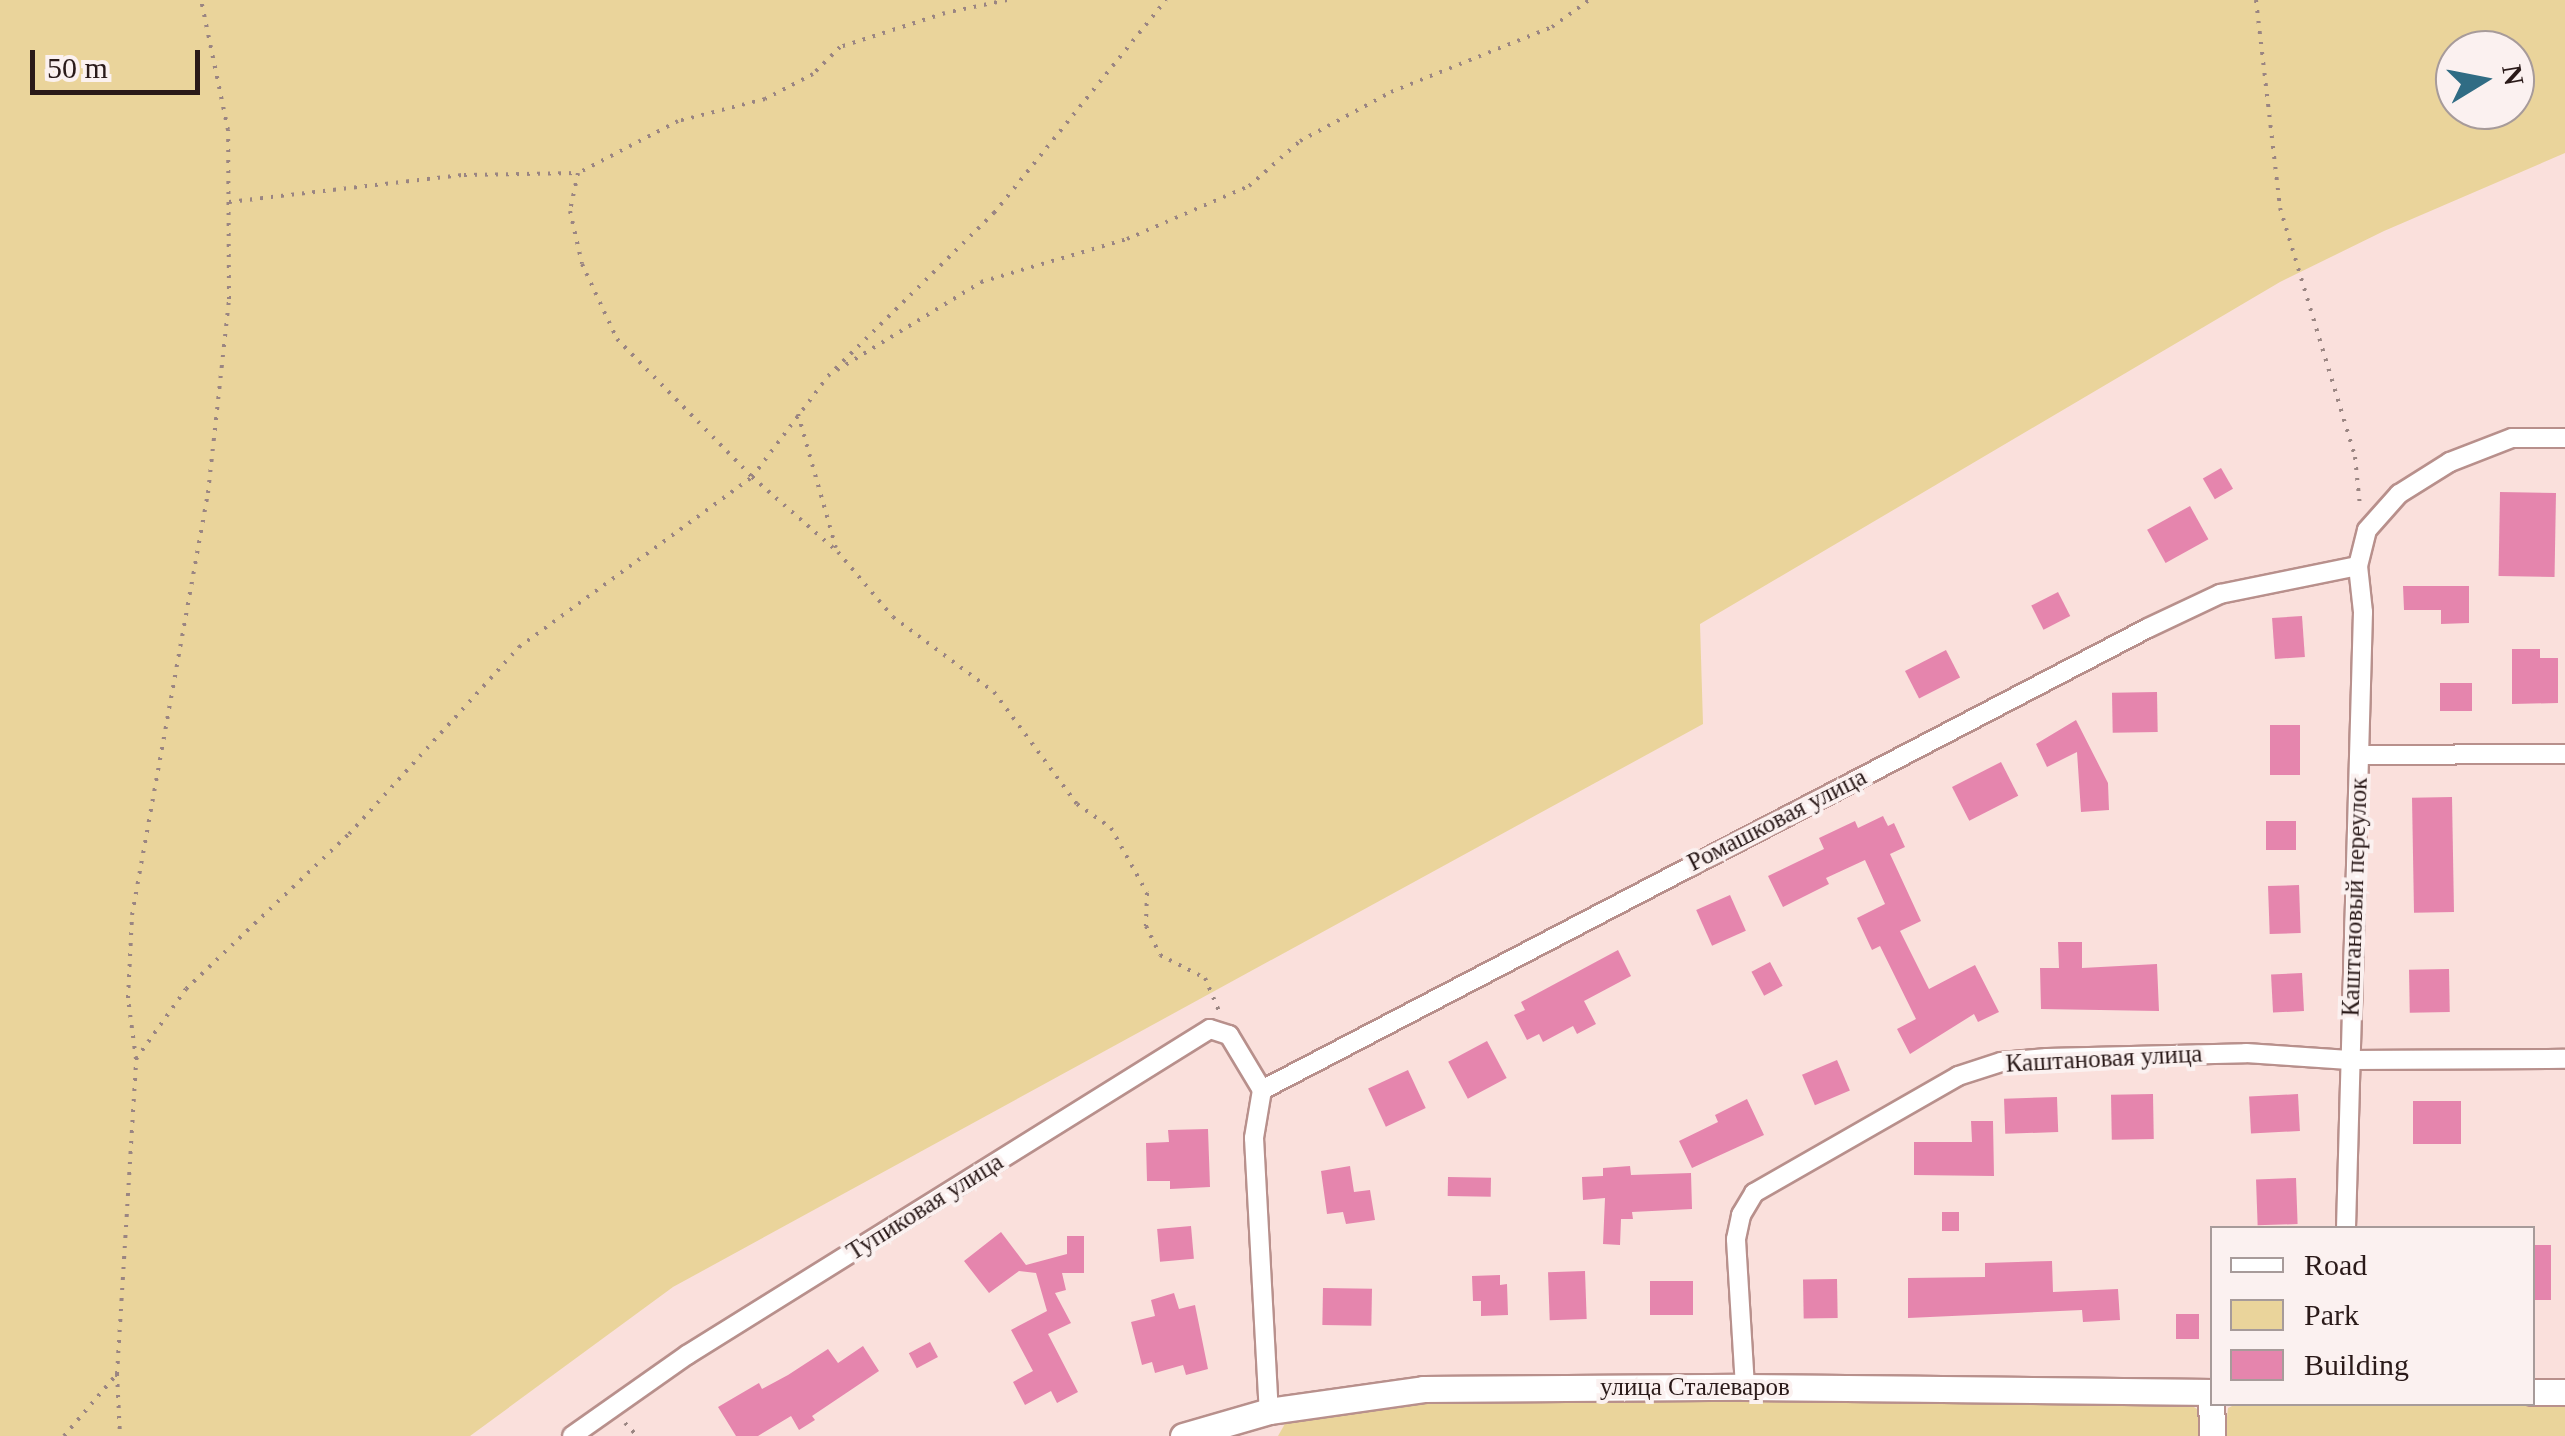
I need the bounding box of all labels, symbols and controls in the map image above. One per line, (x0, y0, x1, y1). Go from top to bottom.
scale bar (35, 30, 205, 92)
north arrow (2435, 30, 2535, 130)
text: 50 m (47, 51, 108, 84)
text: N (2496, 62, 2530, 88)
street label: Ромашковая улица (1683, 762, 1871, 878)
street label: Каштановый переулок (2336, 777, 2374, 1017)
street label: Каштановая улица (2005, 1039, 2203, 1079)
street label: Тупиковая улица (841, 1147, 1009, 1267)
legend (2210, 1226, 2535, 1406)
text: Road (2304, 1248, 2367, 1281)
text: Park (2304, 1298, 2359, 1331)
text: Building (2304, 1348, 2409, 1381)
street label: улица Сталеваров (1600, 1372, 1790, 1402)

